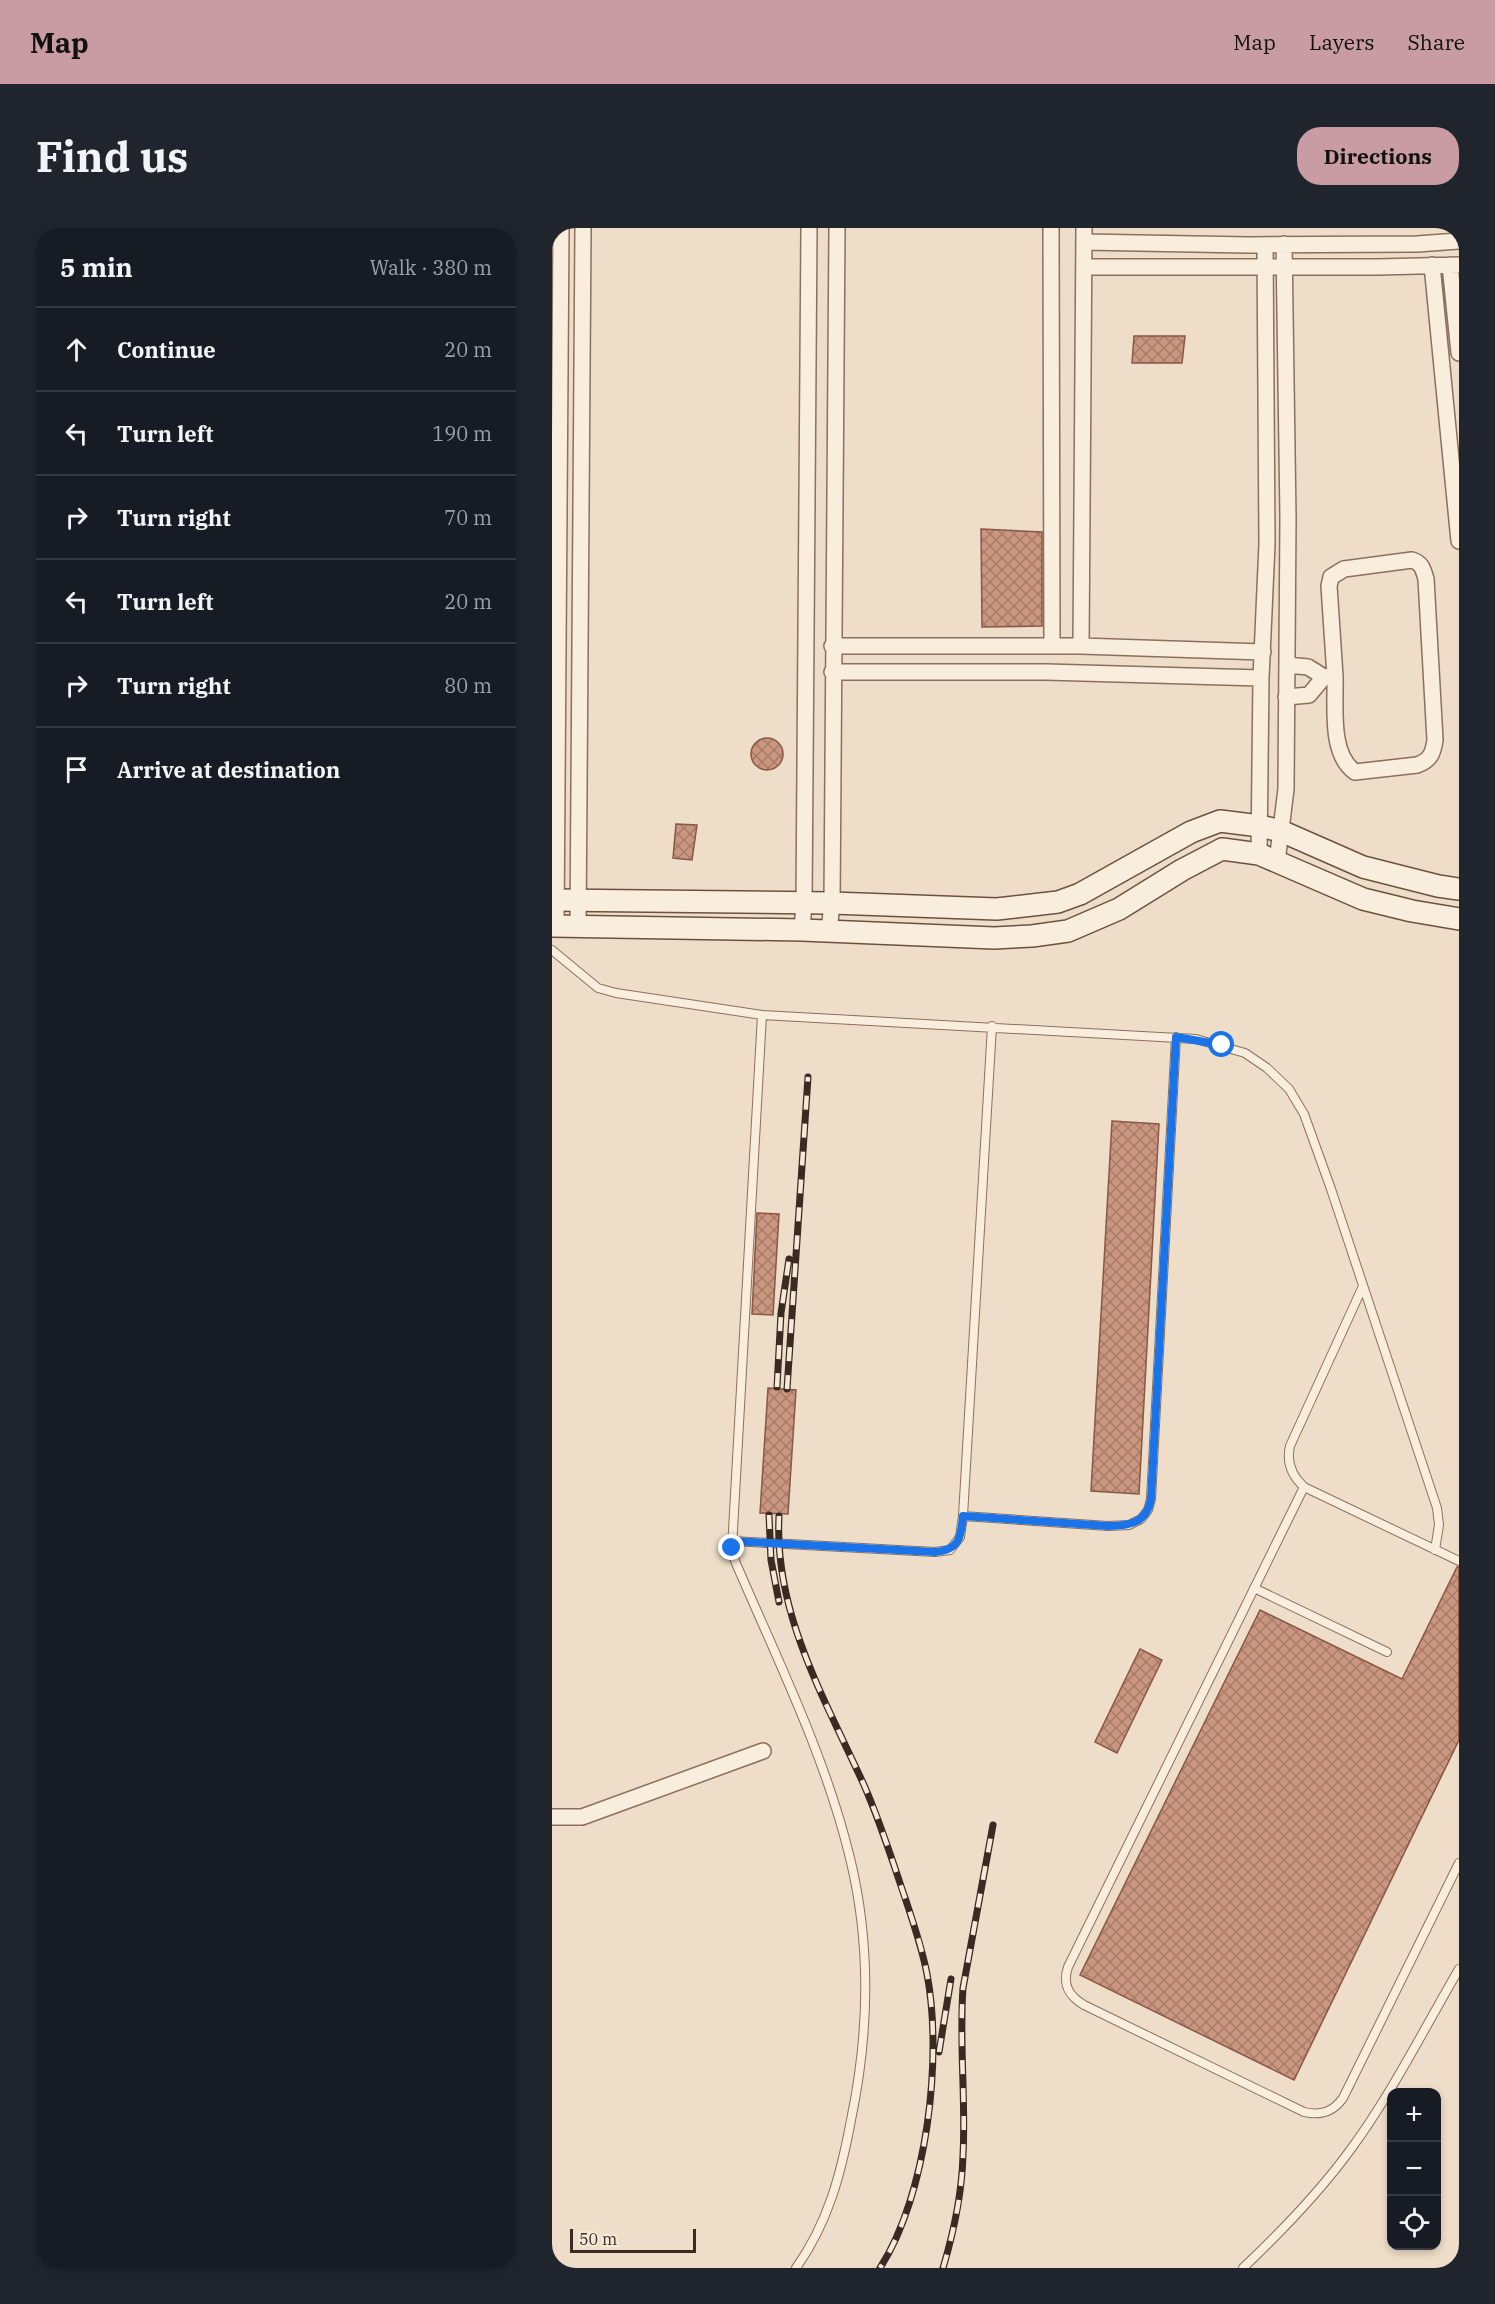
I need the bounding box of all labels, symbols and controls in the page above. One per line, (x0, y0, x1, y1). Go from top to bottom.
text: Map (30, 24, 89, 61)
text: Map (1233, 28, 1276, 56)
text: Layers (1309, 28, 1375, 56)
text: Share (1408, 28, 1465, 56)
button: Directions (1297, 127, 1459, 185)
text: Find us (36, 129, 188, 184)
text: 5 min (60, 250, 133, 284)
text: Walk · 380 m (370, 254, 492, 281)
icon: ahead (60, 333, 93, 366)
text: Continue (117, 335, 216, 364)
text: 20 m (444, 336, 492, 363)
icon: left (60, 417, 93, 450)
text: Turn left (117, 419, 213, 448)
text: 190 m (432, 420, 492, 447)
icon: right (60, 501, 93, 534)
text: Turn right (117, 503, 231, 532)
text: 70 m (444, 504, 492, 531)
icon: left (60, 585, 93, 618)
text: Turn left (117, 587, 213, 616)
text: 20 m (444, 588, 492, 615)
icon: right (60, 669, 93, 702)
text: Turn right (117, 671, 231, 700)
text: 80 m (444, 672, 492, 699)
icon: arrive (60, 753, 93, 786)
text: Arrive at destination (117, 755, 340, 784)
route start (1208, 1031, 1234, 1057)
route end (718, 1534, 744, 1560)
map controls (1387, 2088, 1441, 2250)
button: + (1387, 2088, 1441, 2142)
button: − (1387, 2142, 1441, 2196)
button: locate (1387, 2196, 1441, 2250)
scale bar (570, 2226, 696, 2254)
text: 50 m (579, 2229, 617, 2249)

